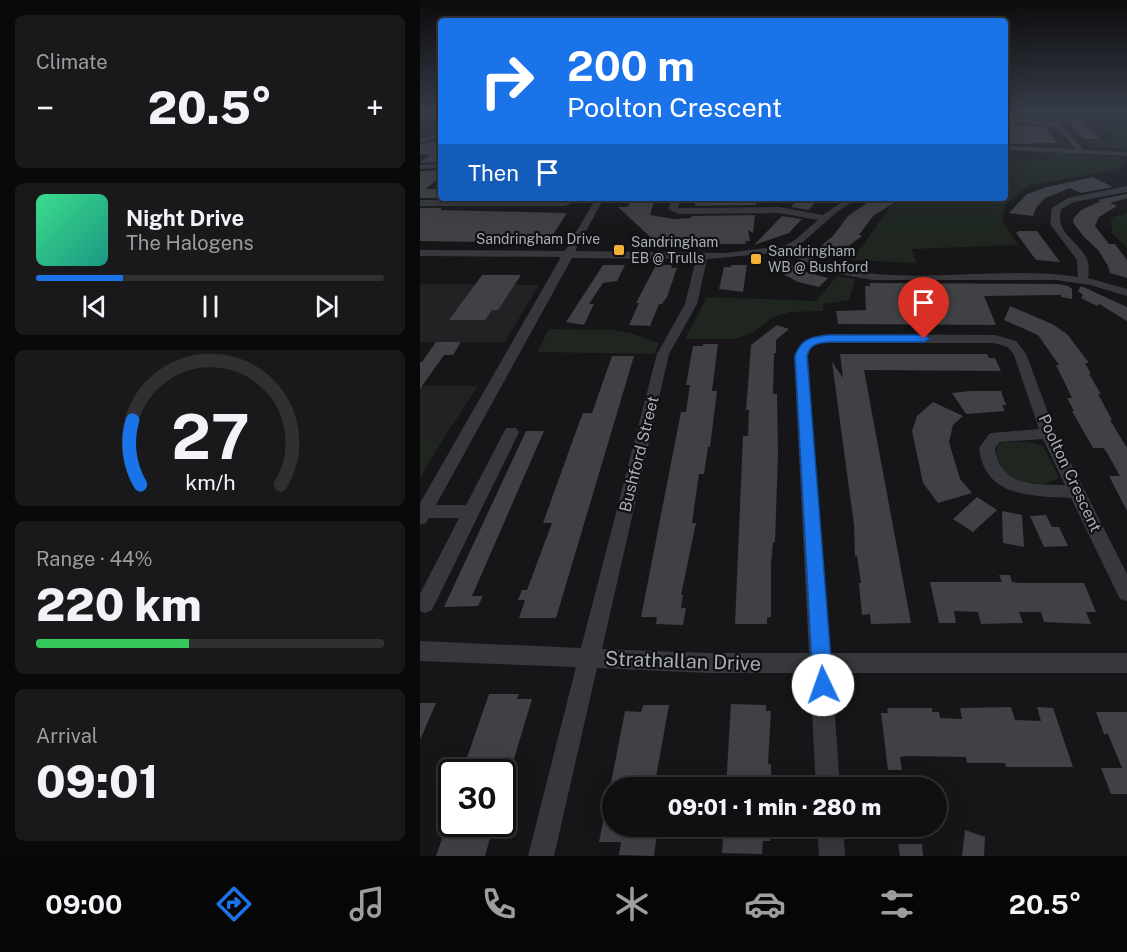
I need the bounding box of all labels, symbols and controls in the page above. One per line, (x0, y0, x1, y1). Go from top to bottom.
text: 200 m (567, 41, 695, 90)
icon: right (468, 42, 546, 120)
text: Climate (36, 50, 108, 74)
text: 20.5° (148, 81, 272, 134)
text: − (36, 89, 54, 127)
text: + (366, 89, 384, 127)
text: Poolton Crescent (567, 91, 782, 123)
icon: arrive (531, 156, 564, 189)
text: Then (468, 160, 519, 186)
text: Night Drive (126, 205, 244, 231)
text: The Halogens (126, 231, 254, 255)
street label: Sandringham Drive (476, 231, 600, 247)
place label: Sandringham EB @ Trulls (631, 234, 718, 266)
marker: Sandringham EB @ Trulls (612, 243, 626, 257)
place label: Sandringham WB @ Bushford (768, 243, 868, 275)
marker: Sandringham WB @ Bushford (749, 252, 763, 266)
pin (898, 277, 949, 339)
icon: arrive (907, 286, 940, 319)
icon: previous (78, 290, 111, 323)
icon: pause (194, 290, 227, 323)
icon: next (310, 290, 343, 323)
street label: Bushford Street (615, 394, 663, 514)
text: 27 (171, 400, 249, 473)
street label: Poolton Crescent (1034, 411, 1106, 535)
text: km/h (185, 470, 235, 495)
text: Range · 44% (36, 547, 153, 571)
text: 220 km (36, 578, 202, 631)
street label: Strathallan Drive (605, 646, 761, 676)
position arrow (791, 653, 855, 717)
text: Arrival (36, 724, 98, 748)
text: 09:01 (36, 755, 158, 808)
speed limit sign: 30 (438, 759, 516, 837)
text: 09:01 · 1 min · 280 m (668, 794, 881, 820)
icon: directions (213, 883, 255, 925)
icon: music (346, 883, 388, 925)
icon: phone (478, 883, 520, 925)
icon: climate (611, 883, 653, 925)
icon: car (744, 883, 786, 925)
icon: filters (876, 883, 918, 925)
text: 09:00 (45, 888, 122, 920)
text: 20.5° (1009, 888, 1082, 920)

